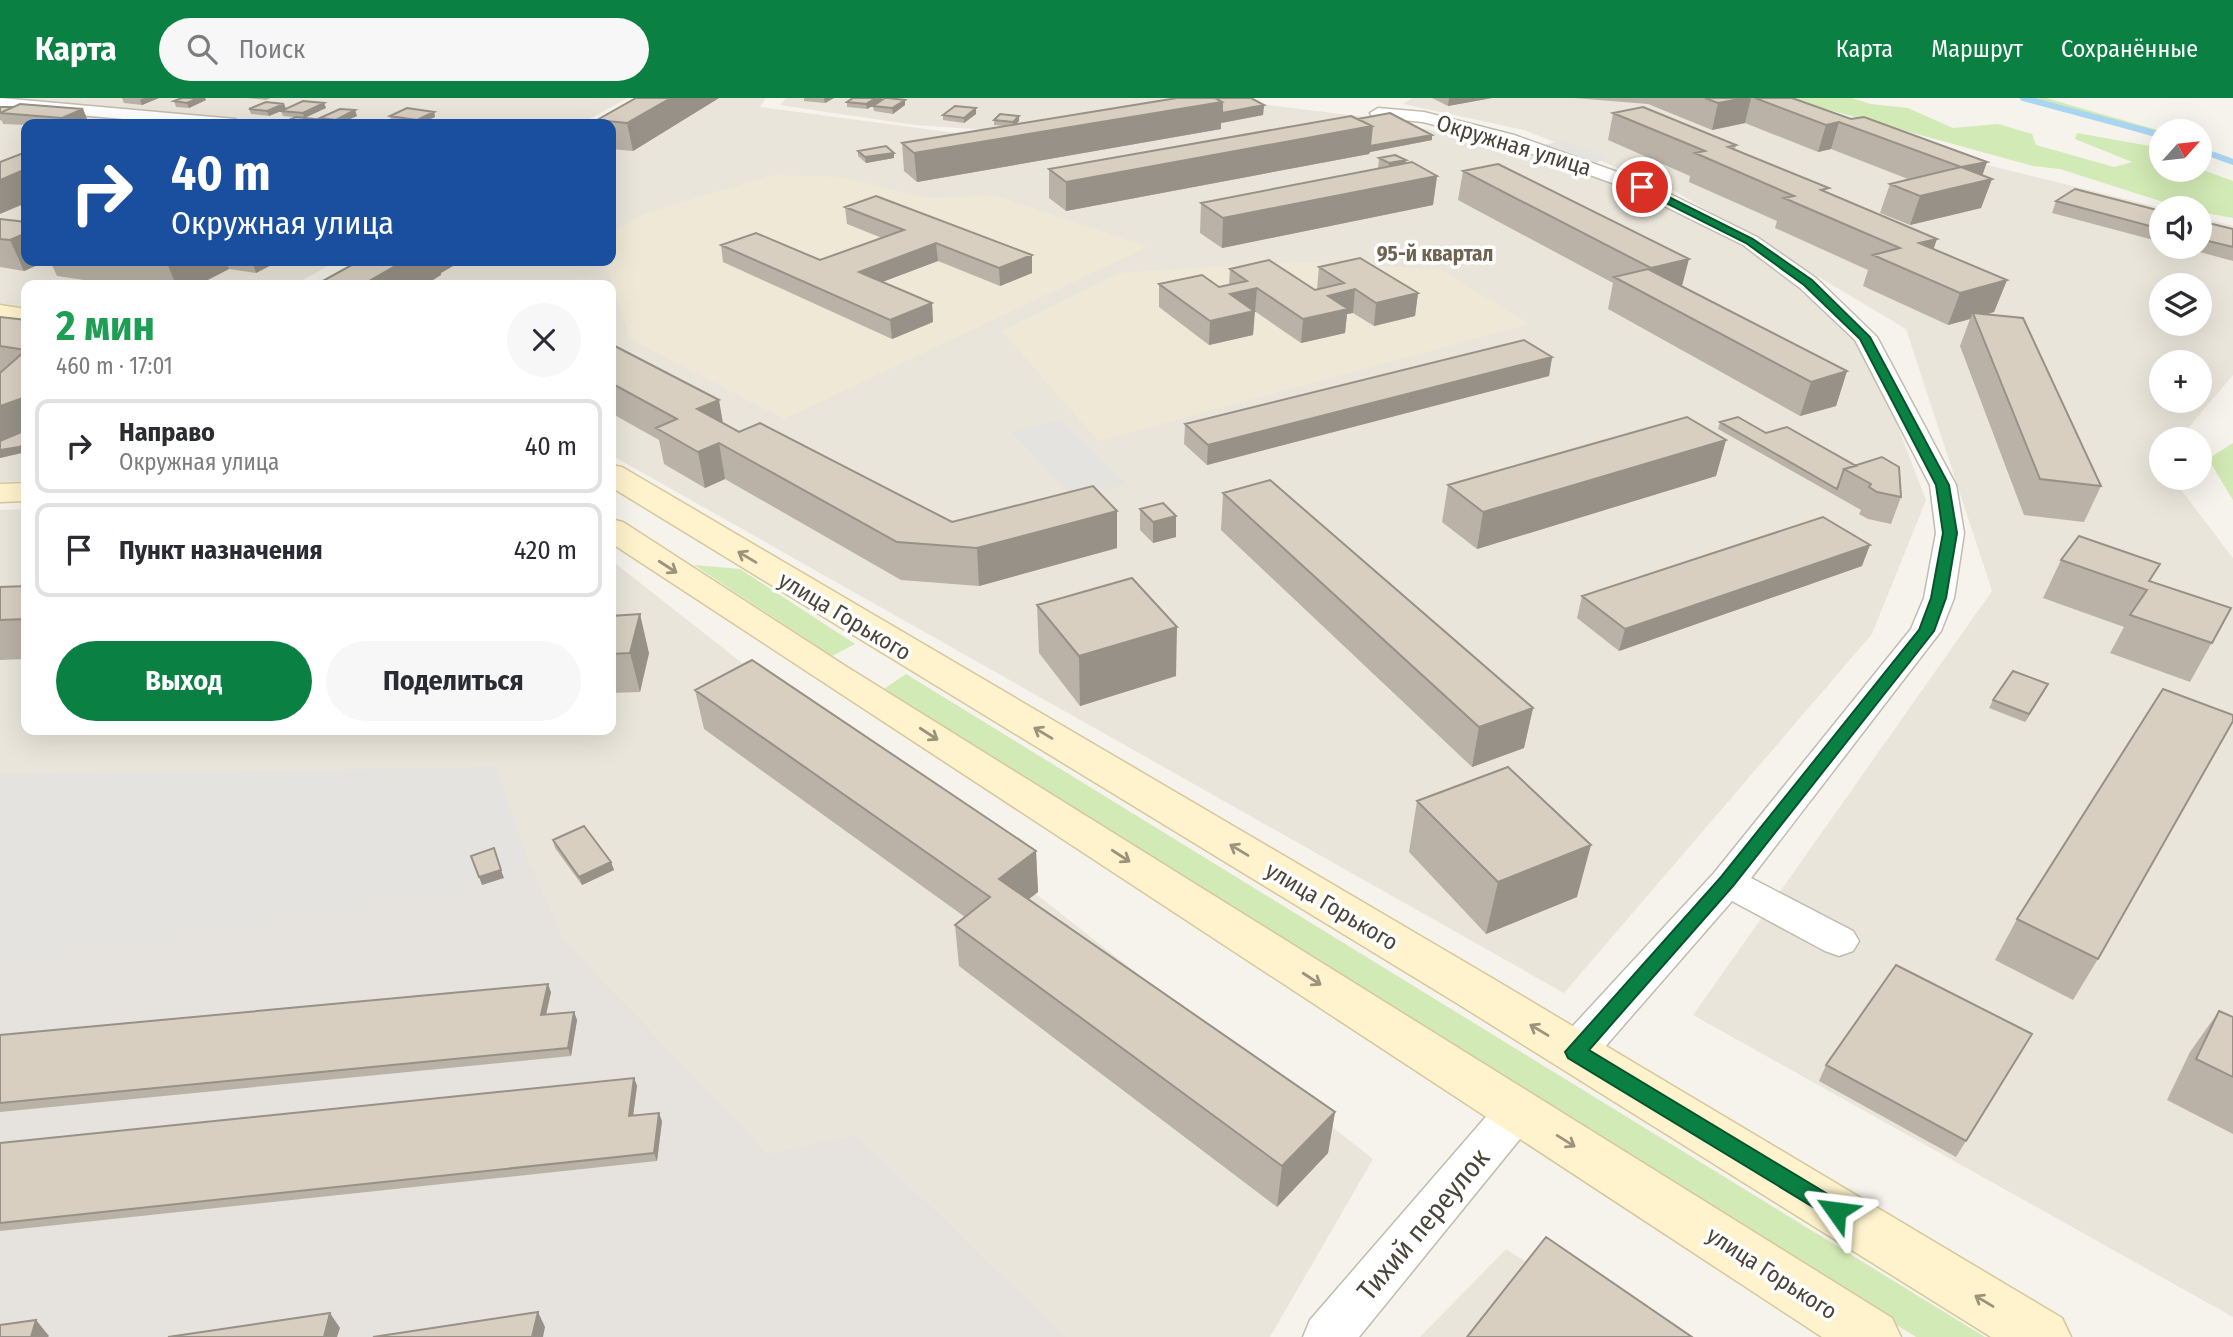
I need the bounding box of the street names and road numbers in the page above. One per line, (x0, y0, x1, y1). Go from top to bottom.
street label: Окружная улица (1433, 108, 1595, 182)
street label: улица Горького (774, 566, 916, 666)
street label: улица Горького (1261, 856, 1403, 956)
street label: Тихий переулок (1350, 1142, 1496, 1307)
street label: улица Горького (1702, 1221, 1842, 1325)

